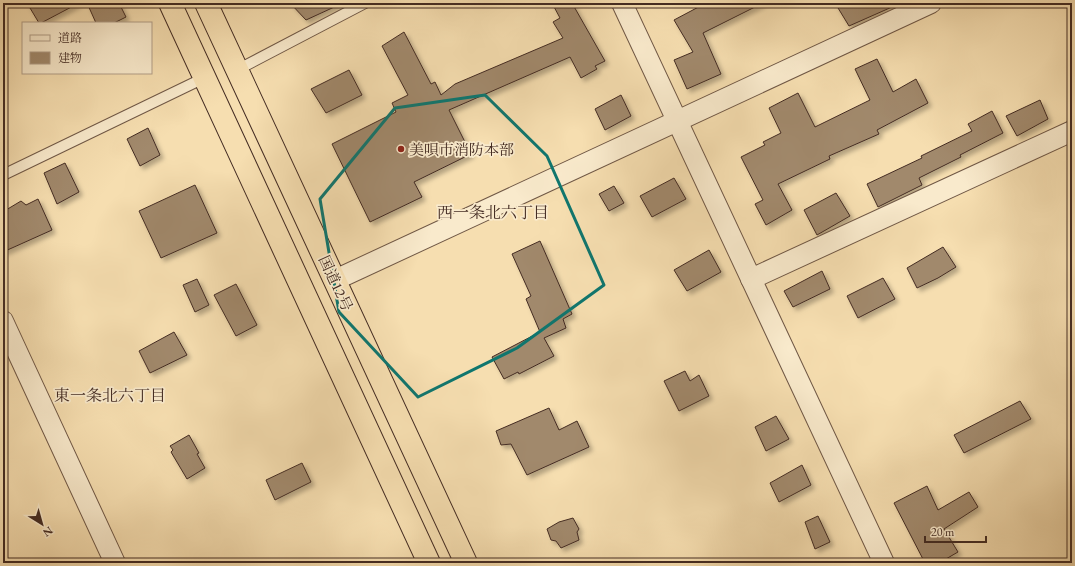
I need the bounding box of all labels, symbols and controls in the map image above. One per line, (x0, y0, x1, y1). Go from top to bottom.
legend (22, 22, 152, 74)
text: 道路 (58, 30, 82, 46)
text: 建物 (58, 50, 82, 66)
place label: 美唄市消防本部 (409, 140, 514, 159)
marker: 美唄市消防本部 (396, 144, 406, 154)
district label: 西一条北六丁目 (437, 202, 549, 223)
street label: 国道12号 (315, 252, 357, 314)
district label: 東一条北六丁目 (54, 385, 166, 406)
north arrow (22, 504, 62, 544)
scale bar (925, 518, 986, 544)
text: N (40, 524, 56, 540)
text: 20 m (931, 524, 955, 540)

